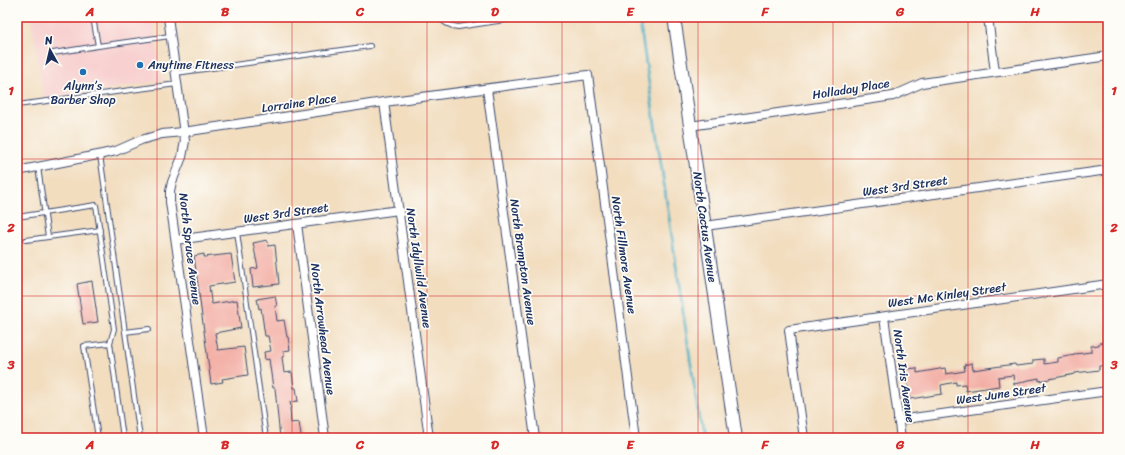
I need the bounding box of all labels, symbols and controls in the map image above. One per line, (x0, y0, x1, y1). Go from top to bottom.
text: A (85, 0, 94, 23)
text: B (221, 0, 230, 23)
text: C (355, 0, 365, 23)
text: D (491, 0, 499, 23)
text: E (626, 0, 635, 23)
text: F (760, 0, 769, 23)
text: G (895, 0, 905, 23)
text: H (1029, 0, 1040, 23)
north arrow (30, 30, 70, 70)
text: N (43, 31, 54, 51)
place label: Anytime Fitness (147, 54, 235, 76)
marker: Anytime Fitness (135, 60, 145, 70)
marker: Alynn’s Barber Shop (78, 67, 88, 77)
street label: Holladay Place (811, 72, 891, 106)
place label: Alynn’s Barber Shop (50, 75, 116, 111)
text: 1 (8, 79, 14, 102)
text: 1 (1111, 79, 1117, 102)
street label: Lorraine Place (260, 87, 338, 119)
street label: West 3rd Street (861, 169, 949, 203)
street label: North Cactus Avenue (686, 170, 724, 284)
street label: North Spruce Avenue (172, 192, 208, 306)
street label: North Fillmore Avenue (605, 195, 643, 315)
street label: West 3rd Street (242, 196, 330, 230)
street label: North Brampton Avenue (503, 197, 543, 327)
street label: North Idyllwild Avenue (400, 206, 438, 330)
text: 2 (6, 216, 15, 239)
text: 2 (1109, 216, 1118, 239)
street label: North Arrowhead Avenue (304, 262, 342, 396)
street label: West Mc Kinley Street (887, 276, 1009, 314)
street label: North Iris Avenue (887, 328, 921, 424)
text: 3 (6, 353, 15, 376)
text: 3 (1109, 353, 1118, 376)
street label: West June Street (955, 377, 1049, 411)
text: A (85, 433, 94, 455)
text: B (221, 433, 230, 455)
text: C (355, 433, 365, 455)
text: D (491, 433, 499, 455)
text: E (626, 433, 635, 455)
text: F (760, 433, 769, 455)
text: G (895, 433, 905, 455)
text: H (1029, 433, 1040, 455)

